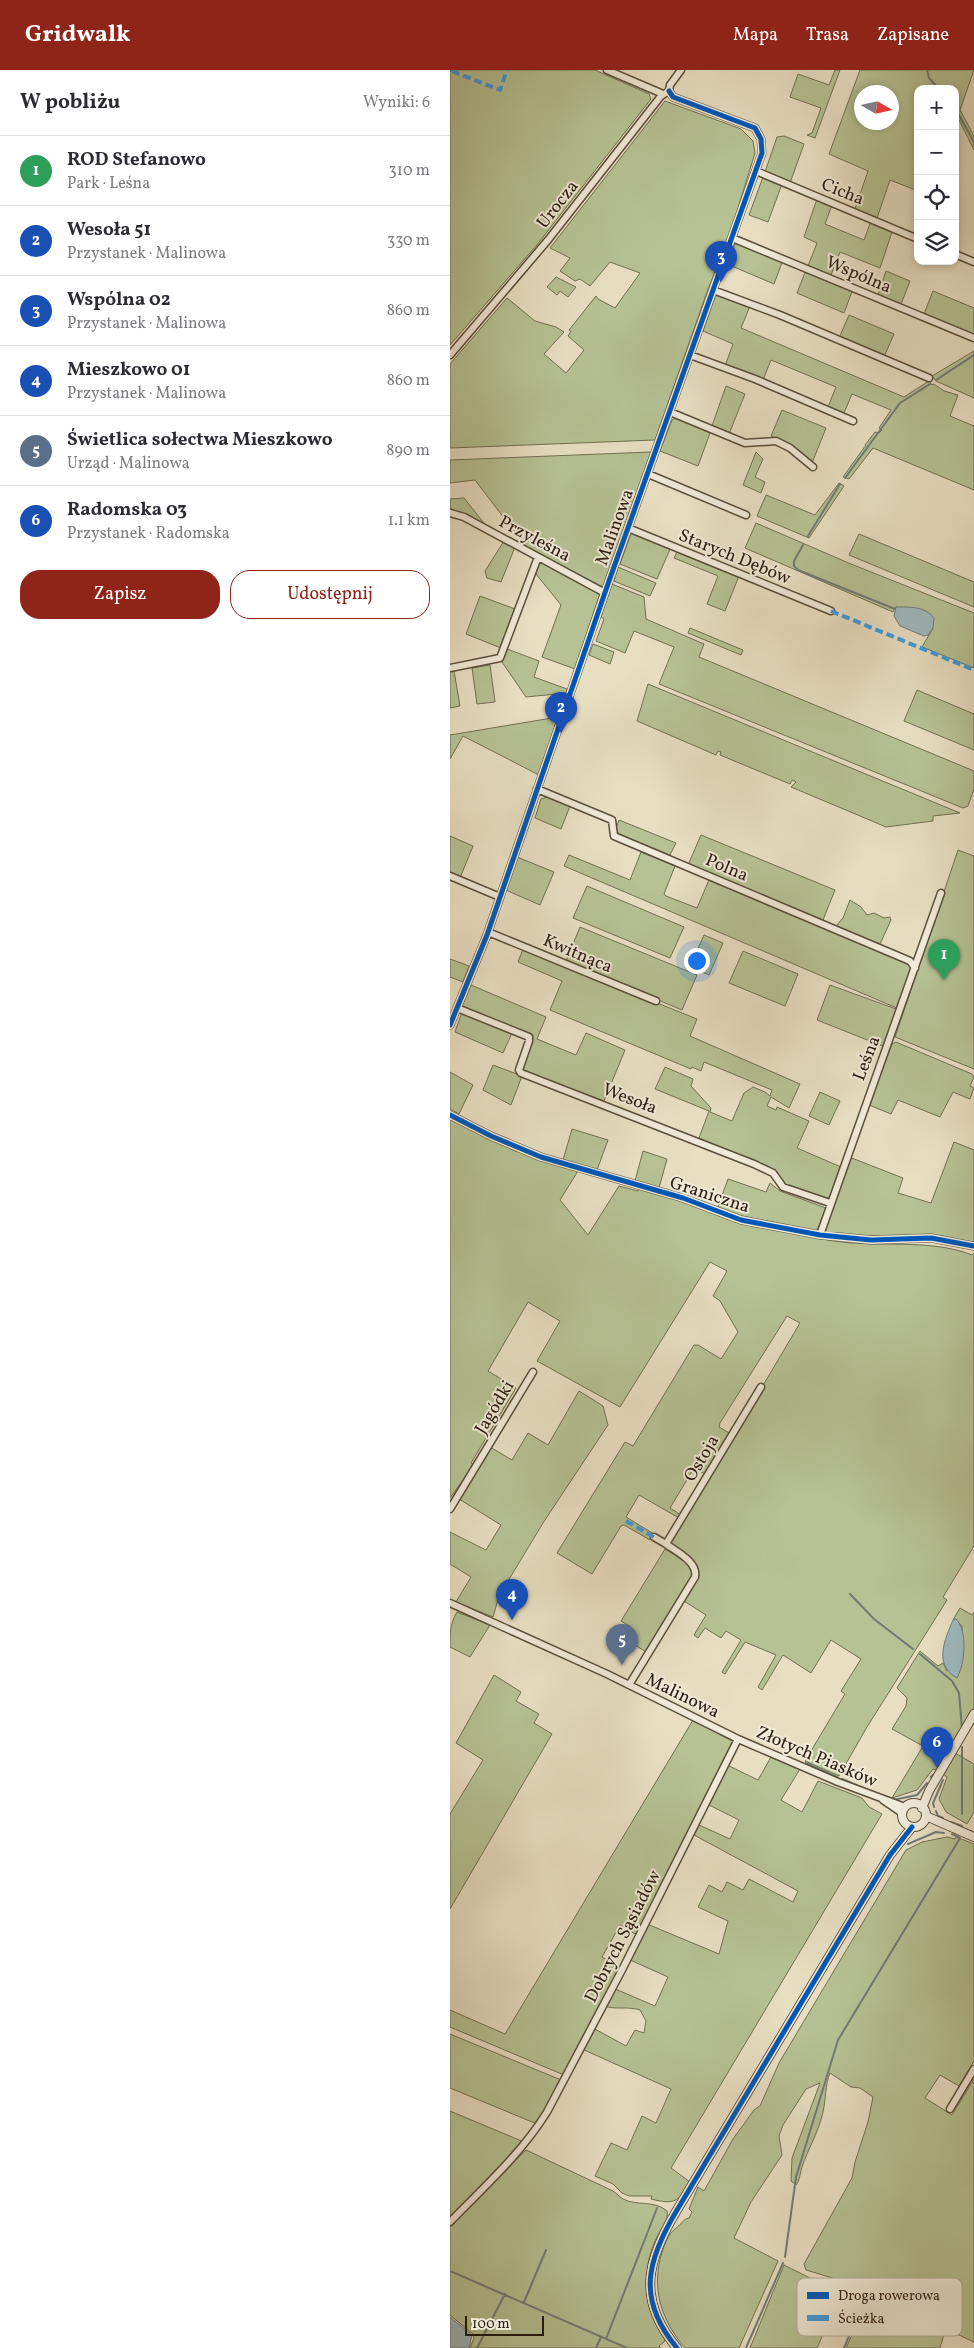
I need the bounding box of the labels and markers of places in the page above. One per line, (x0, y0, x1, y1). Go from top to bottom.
pin: 3 (705, 241, 737, 282)
pin: 2 (545, 692, 577, 733)
pin: 1 (928, 939, 960, 980)
pin: 4 (496, 1579, 528, 1620)
pin: 5 (606, 1624, 638, 1665)
pin: 6 (921, 1727, 953, 1768)

